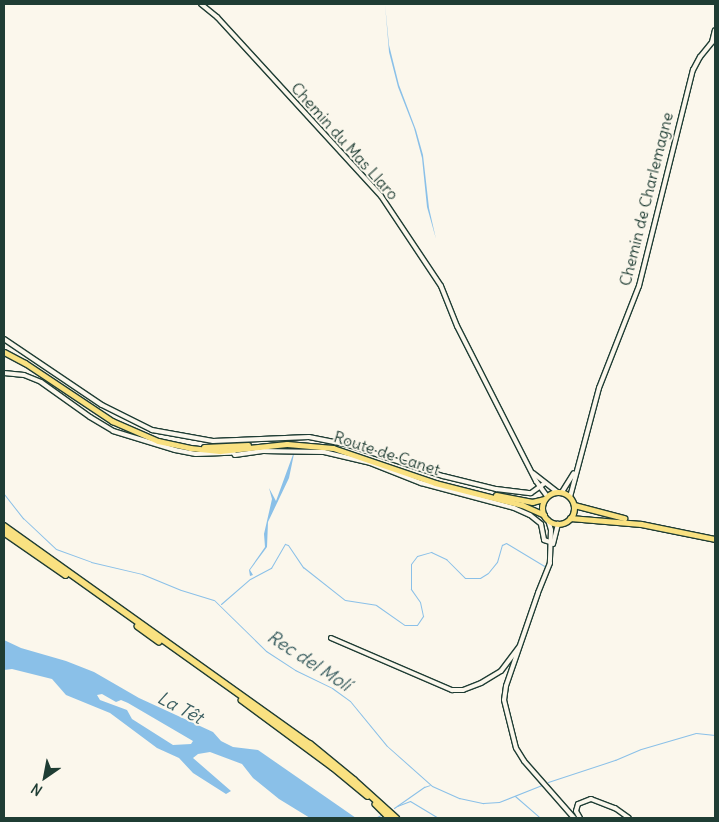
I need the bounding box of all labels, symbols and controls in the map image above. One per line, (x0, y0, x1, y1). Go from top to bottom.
street label: Chemin du Mas Llaro (287, 78, 403, 204)
street label: Chemin de Charlemagne (615, 110, 677, 288)
street label: Route de Canet (331, 427, 443, 479)
water label: Rec del Molí (263, 626, 355, 696)
water label: La Têt (154, 687, 206, 729)
north arrow (20, 752, 70, 802)
text: N (28, 779, 46, 800)

